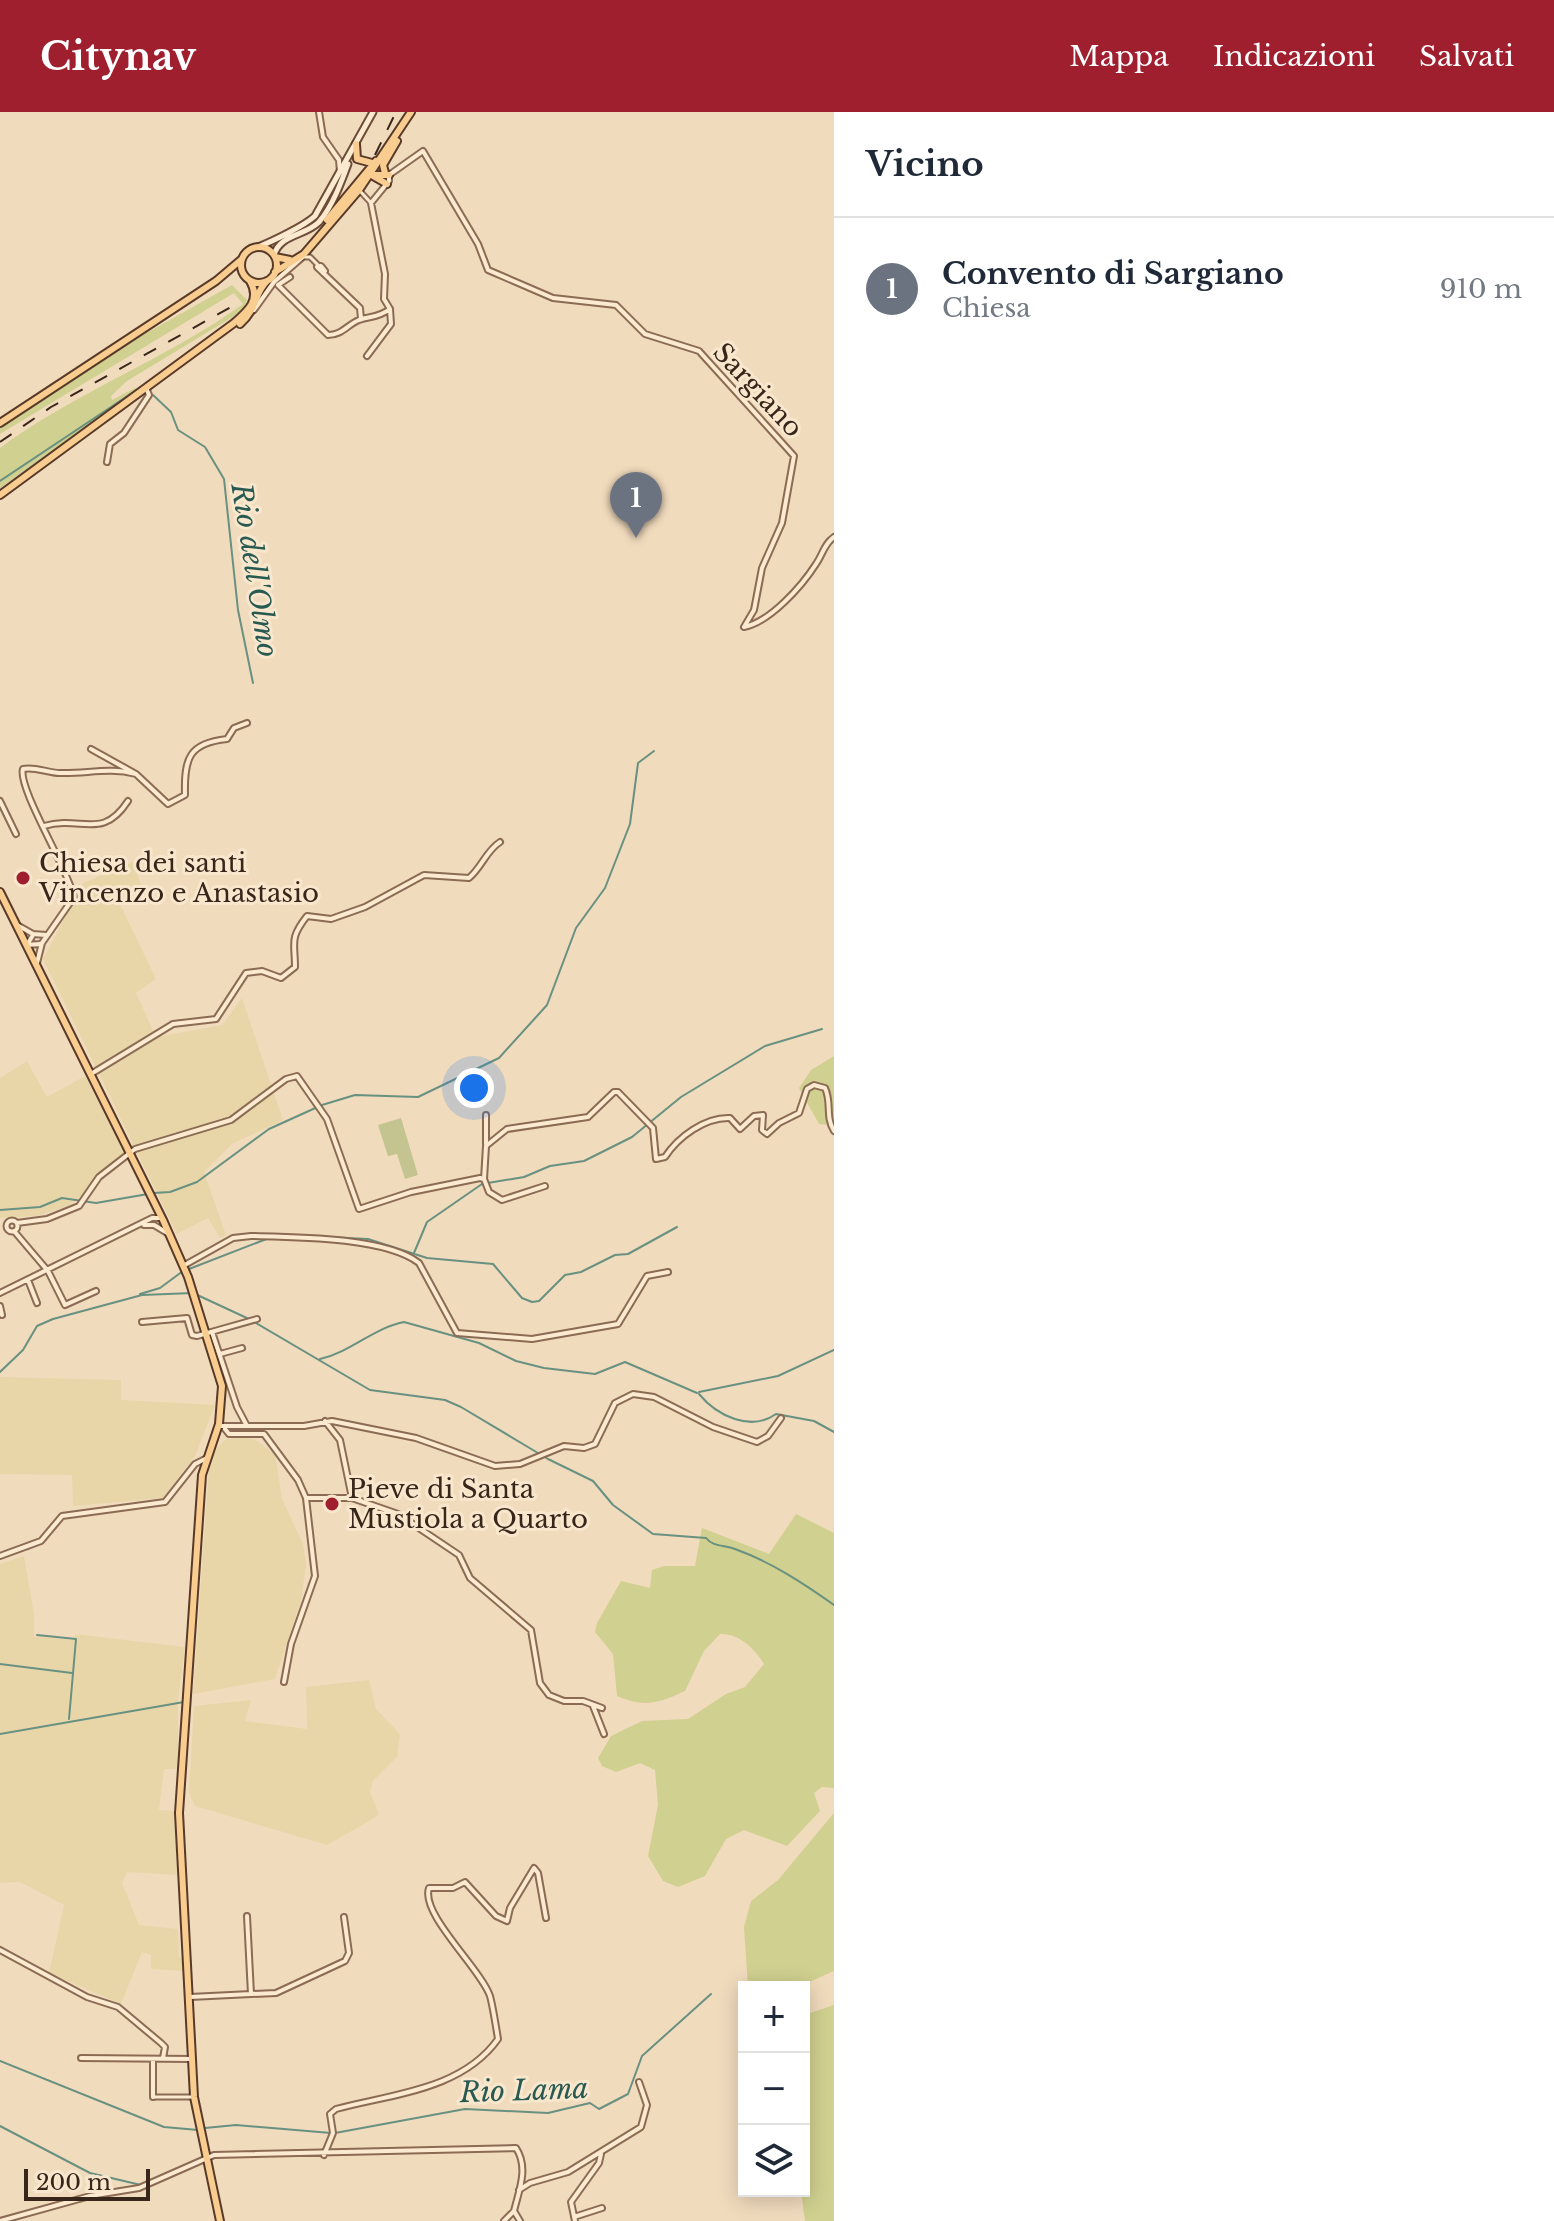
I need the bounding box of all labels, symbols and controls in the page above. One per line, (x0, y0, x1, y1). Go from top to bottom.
text: Citynav (40, 33, 196, 80)
text: Mappa (1069, 39, 1169, 74)
text: Indicazioni (1213, 39, 1375, 74)
text: Salvati (1419, 39, 1514, 74)
text: Vicino (866, 143, 984, 185)
text: Convento di Sargiano (942, 255, 1284, 292)
text: 1 (886, 273, 898, 305)
text: 910 m (1440, 273, 1522, 305)
text: Chiesa (942, 292, 1031, 324)
street label: Sargiano (706, 336, 810, 444)
pin: 1 (610, 472, 662, 538)
water label: Rio dell'Olmo (223, 479, 286, 660)
place label: Chiesa dei santi Vincenzo e Anastasio (38, 847, 319, 909)
marker: Chiesa dei santi Vincenzo e Anastasio (14, 869, 32, 887)
your location (454, 1068, 494, 1108)
place label: Pieve di Santa Mustiola a Quarto (348, 1473, 588, 1535)
marker: Pieve di Santa Mustiola a Quarto (323, 1495, 341, 1513)
map controls (738, 1981, 810, 2197)
button: + (738, 1981, 810, 2053)
button: − (738, 2053, 810, 2125)
water label: Rio Lama (458, 2071, 589, 2110)
button: layers (738, 2125, 810, 2197)
scale bar (24, 2165, 150, 2201)
text: 200 m (36, 2169, 111, 2196)

